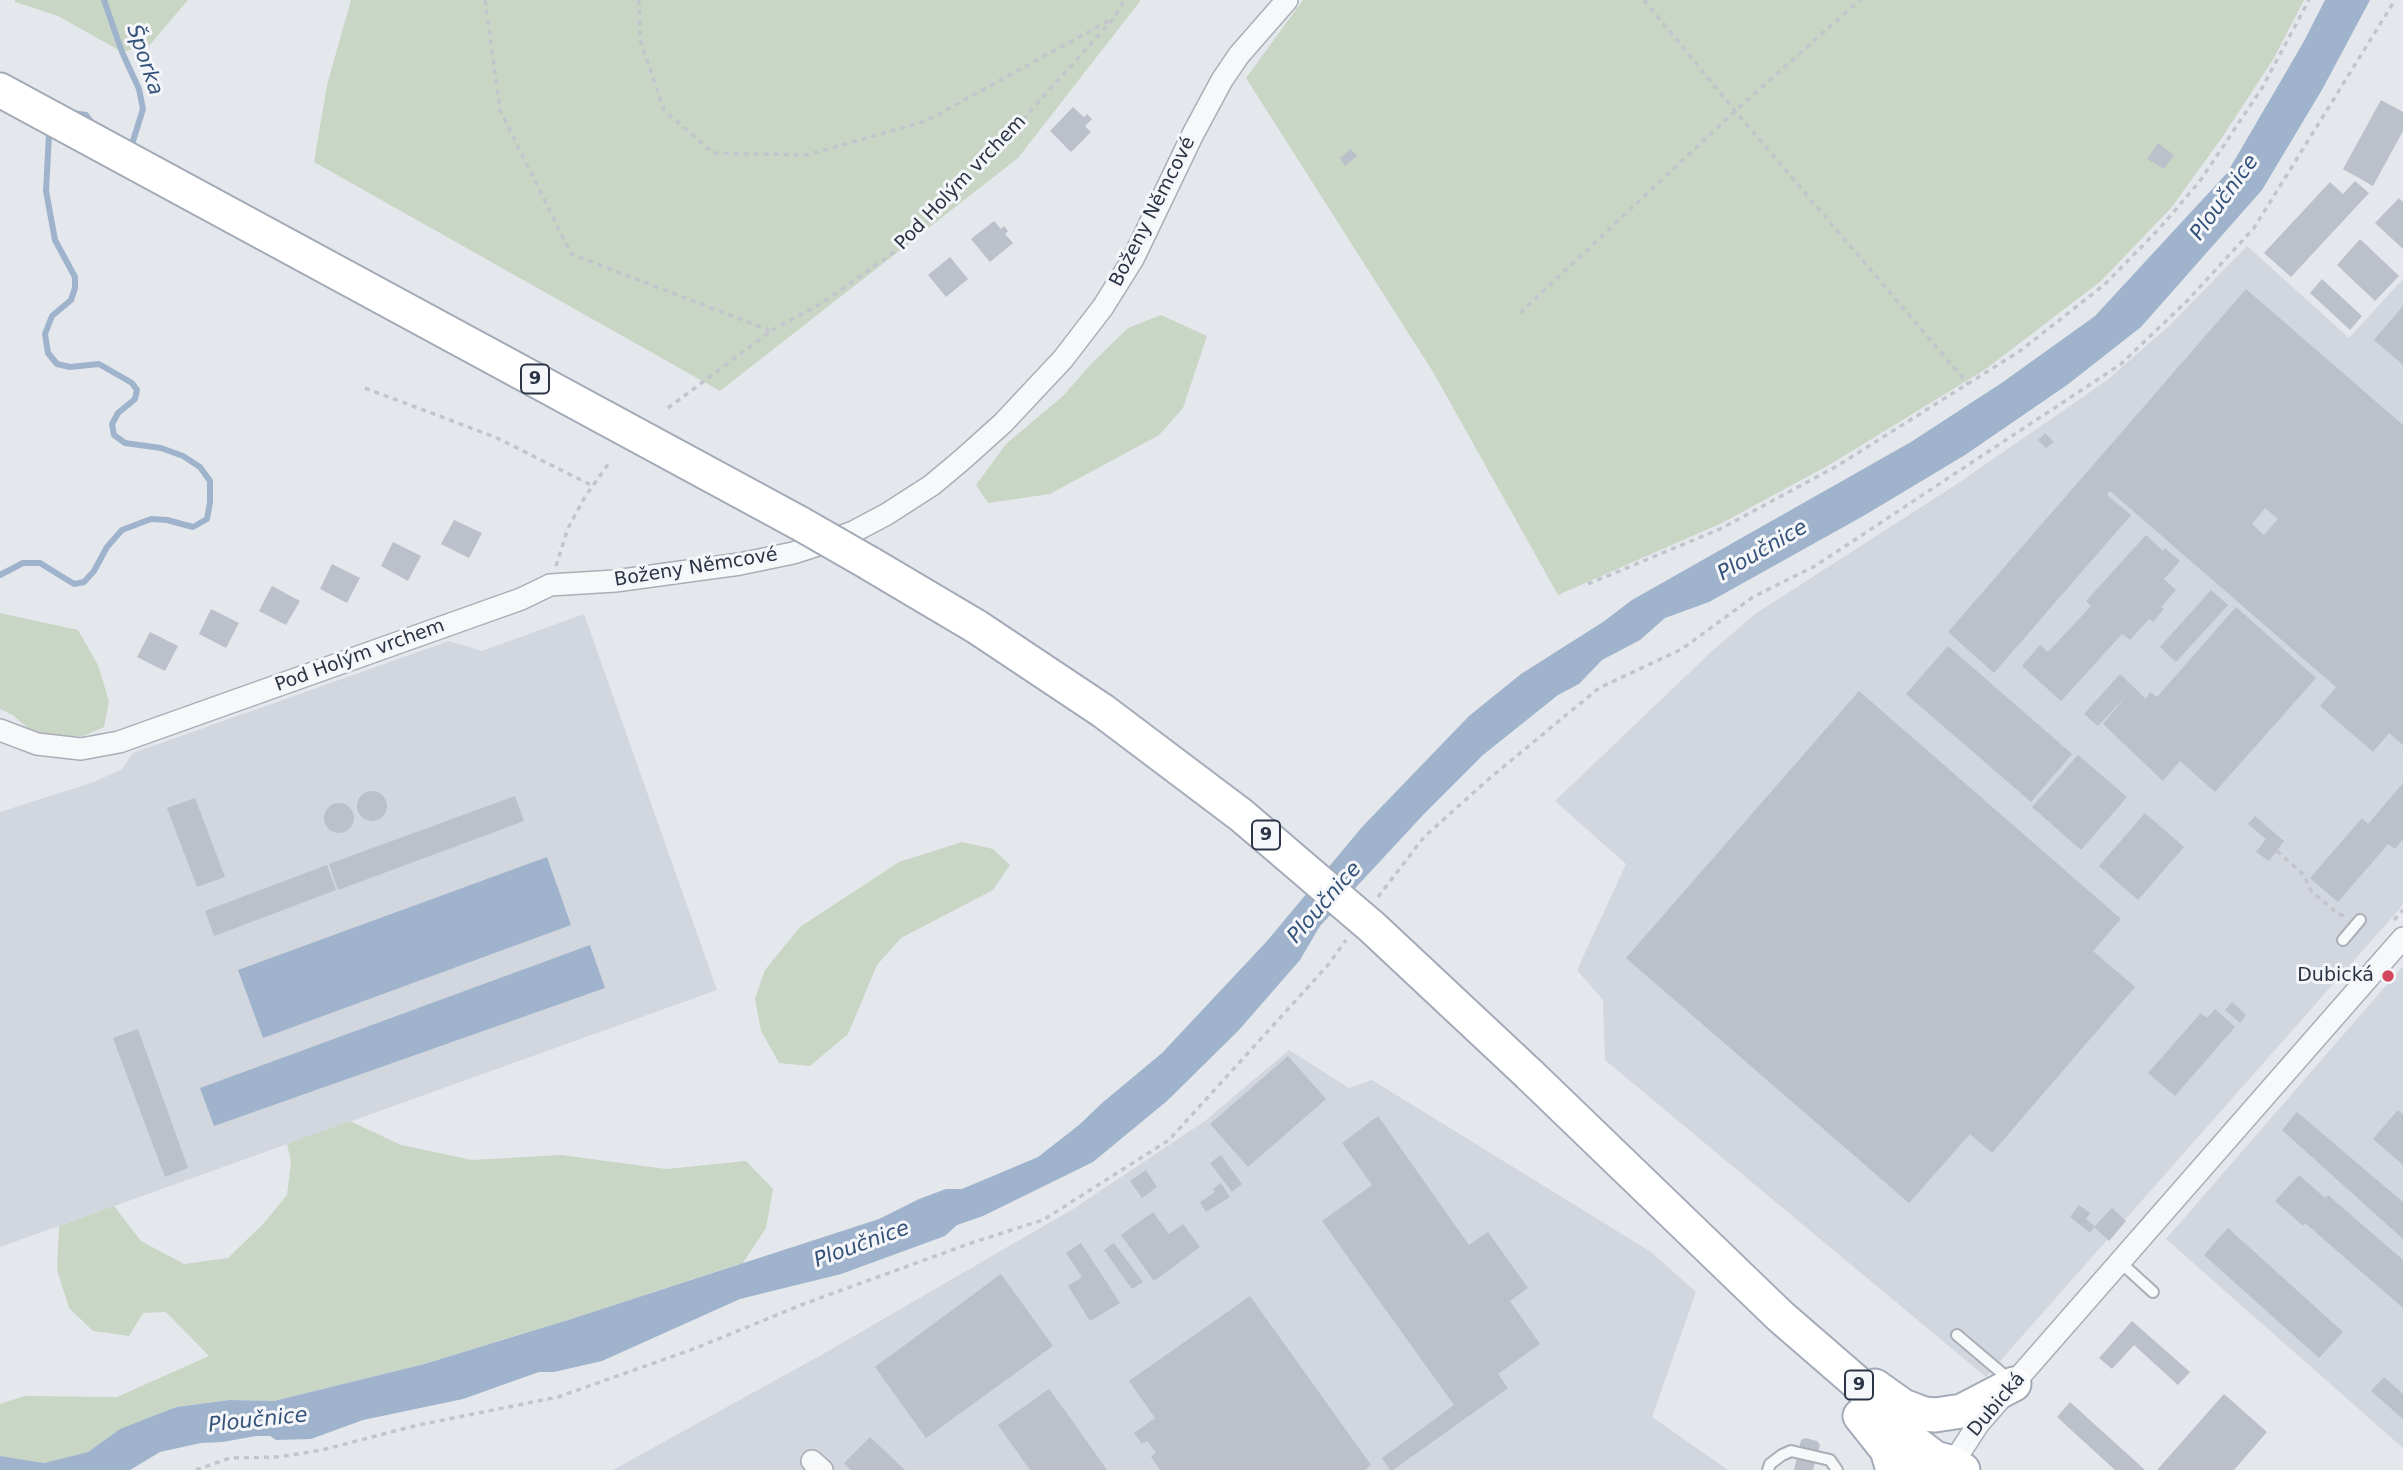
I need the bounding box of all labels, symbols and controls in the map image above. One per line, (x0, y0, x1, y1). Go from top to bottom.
water label: Šporka (120, 21, 168, 99)
street label: Pod Holým vrchem (891, 111, 1031, 255)
street label: Boženy Němcové (1105, 133, 1201, 291)
water label: Ploučnice (2185, 150, 2265, 246)
road number: 9 (521, 365, 549, 394)
water label: Ploučnice (1713, 515, 1813, 587)
street label: Boženy Němcové (613, 544, 779, 592)
street label: Pod Holým vrchem (272, 615, 448, 697)
road number: 9 (1252, 820, 1280, 850)
water label: Ploučnice (1283, 857, 1367, 949)
place label: Dubická (2297, 965, 2374, 987)
marker: Dubická (2380, 968, 2396, 984)
water label: Ploučnice (811, 1216, 913, 1274)
street label: Dubická (1964, 1368, 2030, 1442)
road number: 9 (1845, 1370, 1873, 1400)
water label: Ploučnice (207, 1403, 309, 1439)

